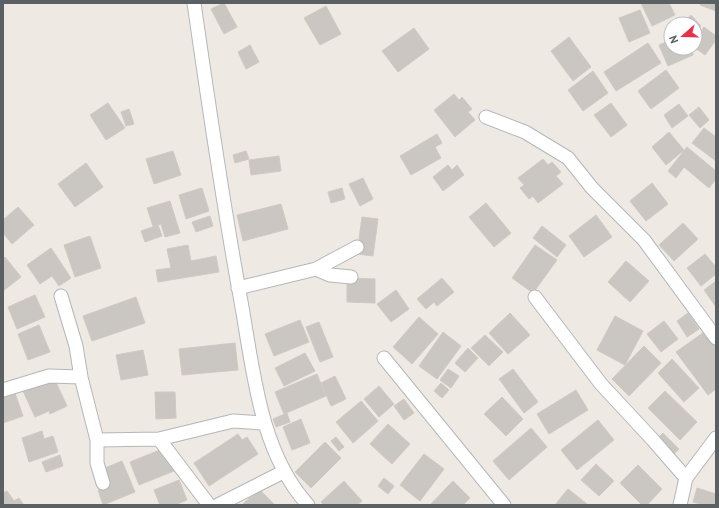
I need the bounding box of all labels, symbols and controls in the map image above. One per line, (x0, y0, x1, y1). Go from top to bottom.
north arrow (663, 16, 703, 56)
text: N (666, 34, 681, 45)

